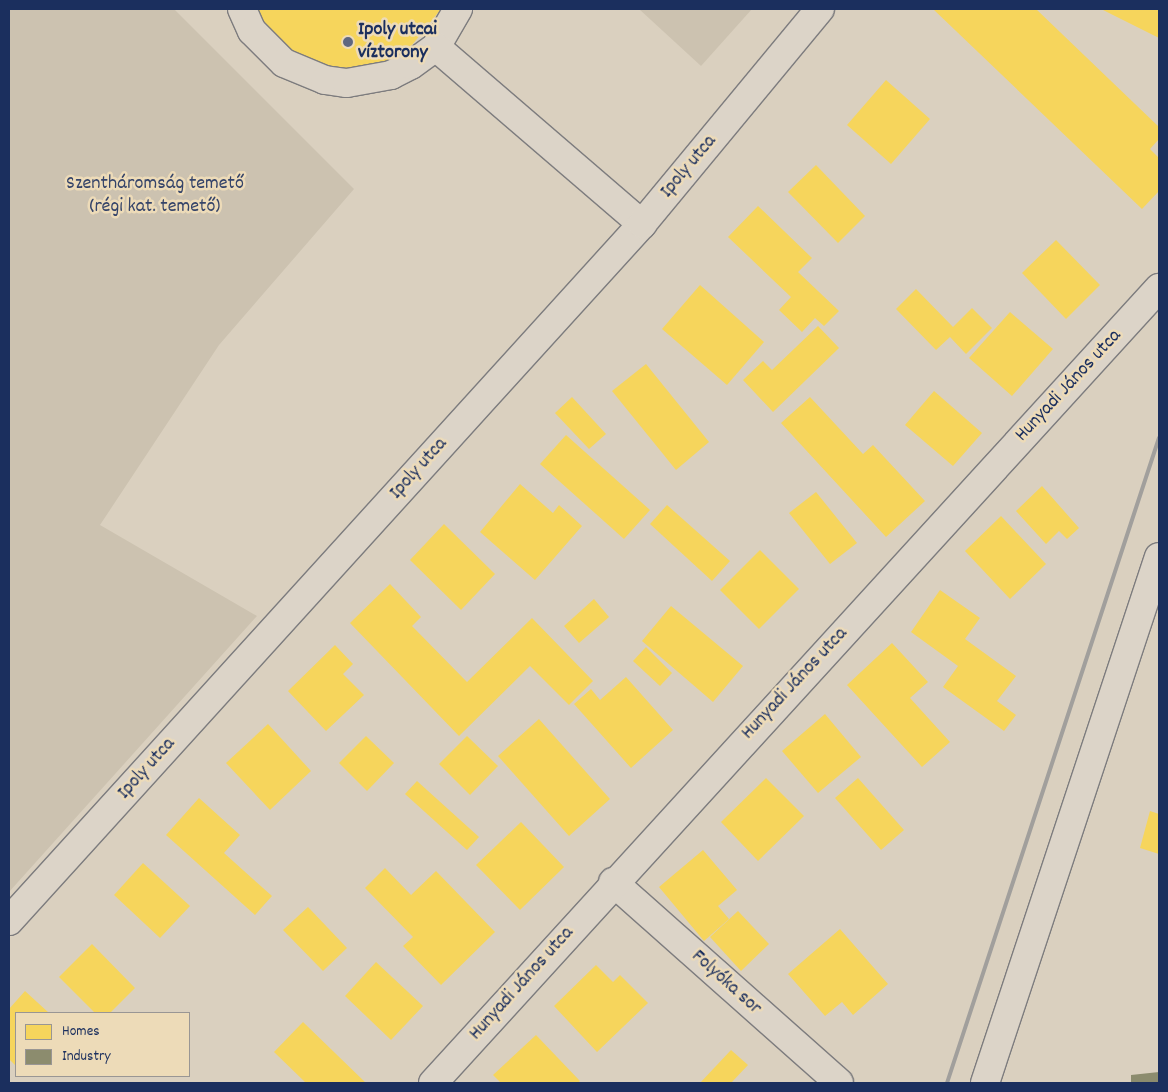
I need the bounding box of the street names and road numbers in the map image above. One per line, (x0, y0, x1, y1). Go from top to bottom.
street label: Ipoly utca (656, 130, 722, 204)
street label: Hunyadi János utca (1011, 325, 1127, 447)
street label: Ipoly utca (385, 433, 453, 505)
street label: Hunyadi János utca (737, 623, 853, 745)
street label: Ipoly utca (113, 733, 181, 805)
street label: Hunyadi János utca (465, 922, 579, 1046)
street label: Folyóka sor (686, 945, 766, 1021)

